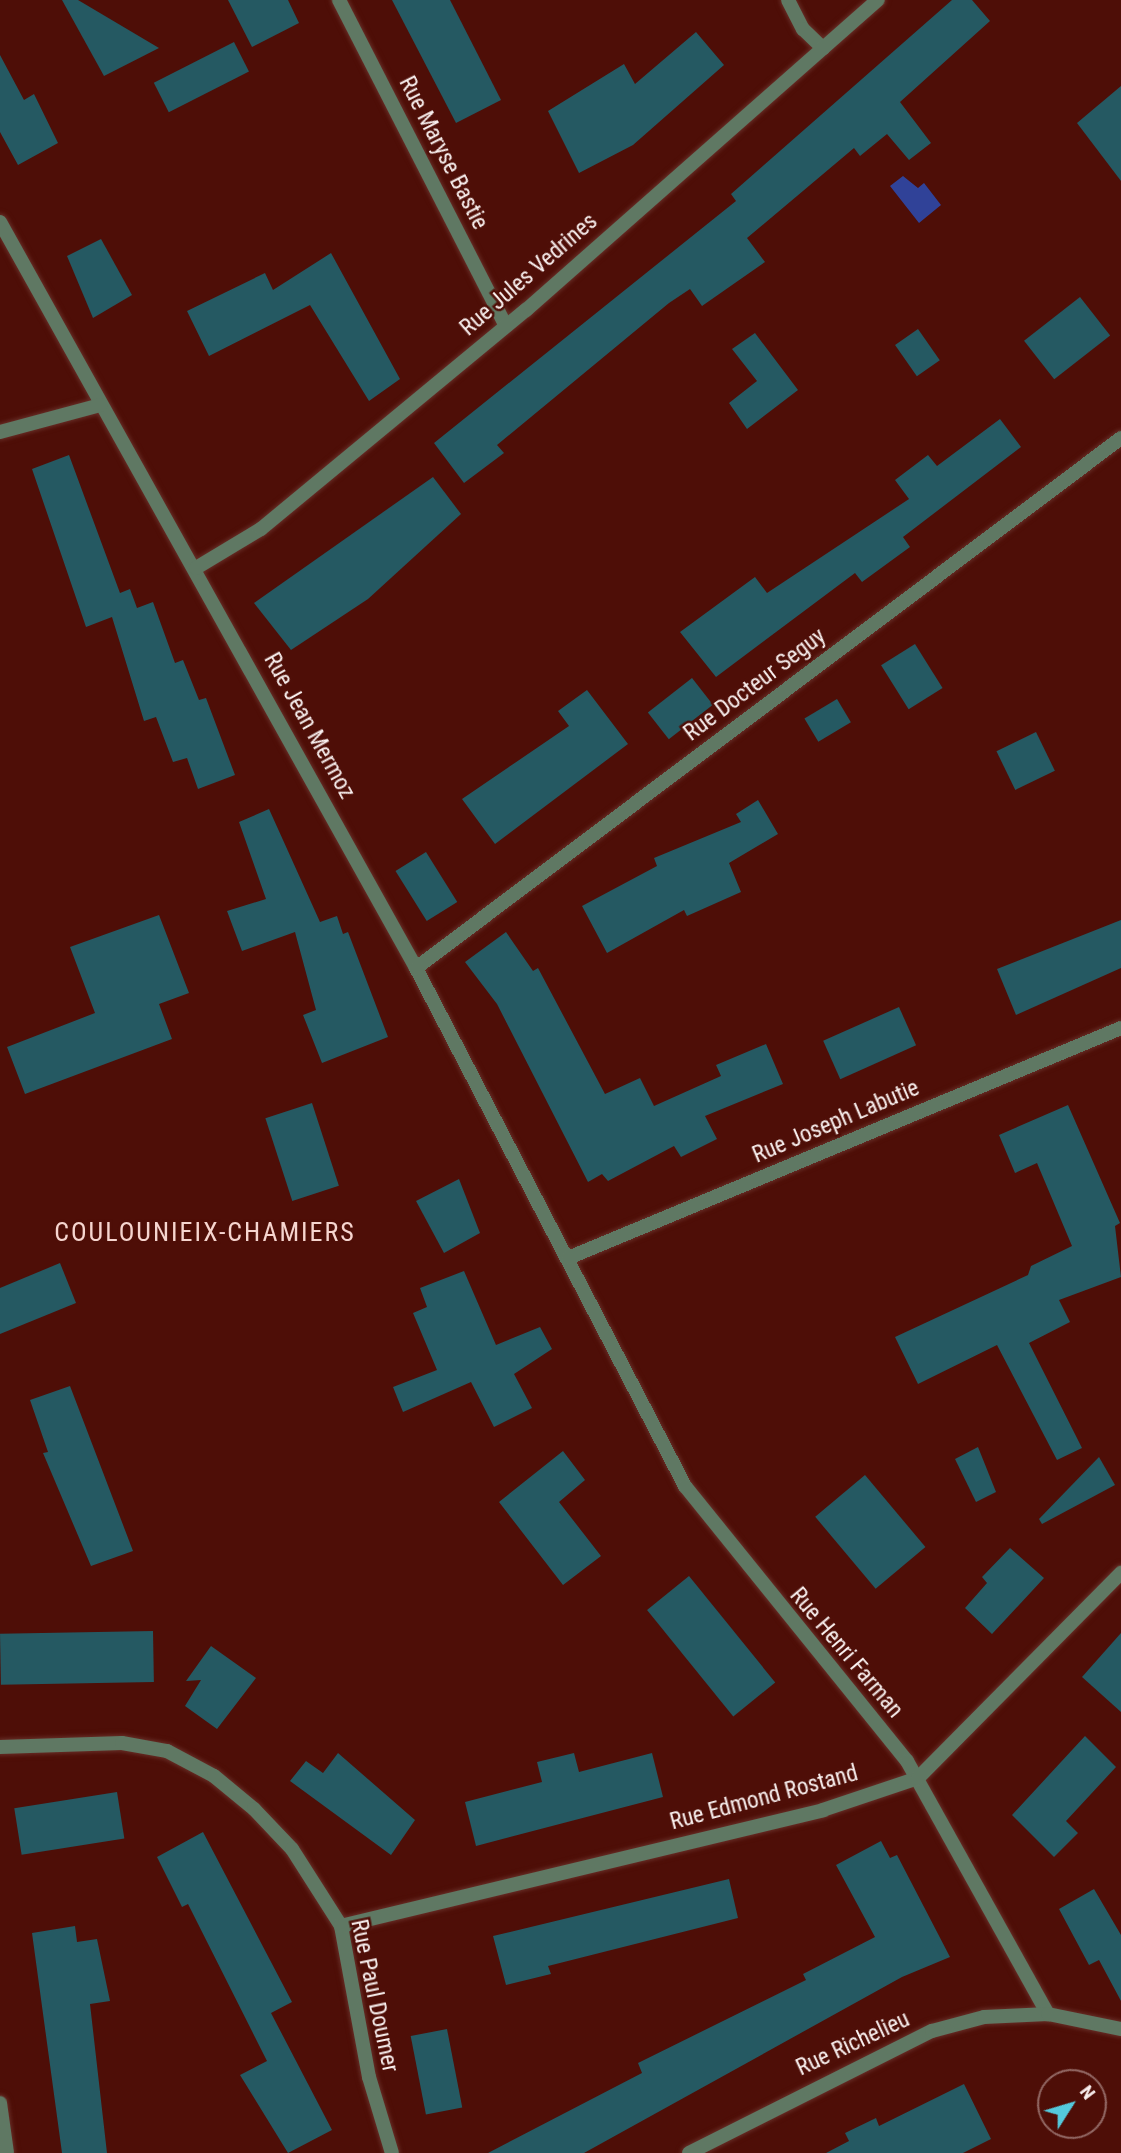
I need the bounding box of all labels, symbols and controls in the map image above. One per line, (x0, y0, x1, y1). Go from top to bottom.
street label: Rue Maryse Bastie (393, 72, 493, 234)
street label: Rue Jules Vedrines (455, 208, 603, 342)
street label: Rue Docteur Seguy (679, 623, 831, 747)
street label: Rue Jean Mermoz (258, 648, 360, 804)
street label: Rue Joseph Labutie (749, 1074, 923, 1170)
district label: COULOUNIEIX-CHAMIERS (57, 1217, 353, 1249)
street label: Rue Henri Farman (784, 1582, 908, 1724)
street label: Rue Edmond Rostand (667, 1760, 861, 1836)
street label: Rue Paul Doumer (344, 1917, 404, 2075)
street label: Rue Richelieu (792, 2006, 914, 2082)
north arrow (1037, 2069, 1107, 2139)
text: N (1075, 2081, 1100, 2104)

